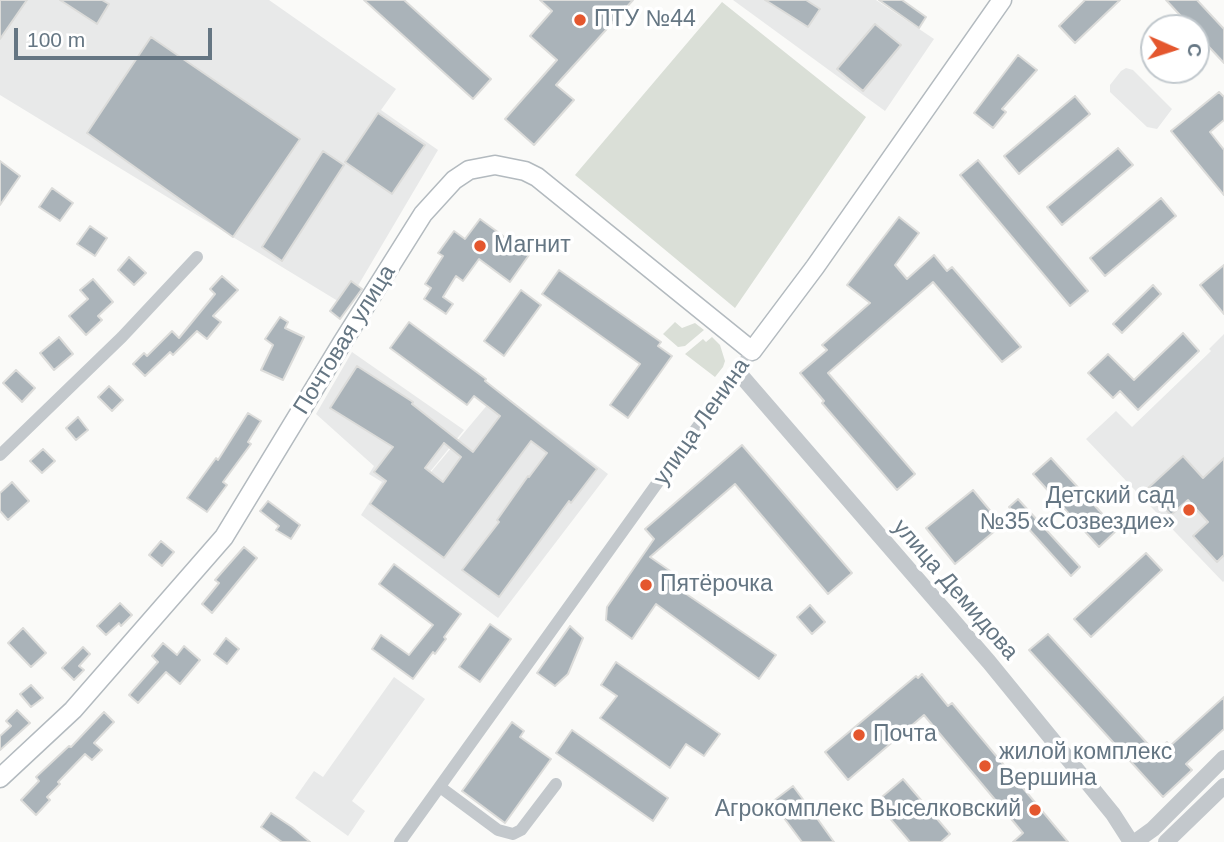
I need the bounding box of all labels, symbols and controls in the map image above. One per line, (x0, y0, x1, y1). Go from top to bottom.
place label: ПТУ №44 (594, 6, 696, 34)
marker: ПТУ №44 (572, 12, 588, 28)
scale bar (18, 14, 215, 58)
north arrow (1140, 14, 1210, 84)
text: 100 m (27, 28, 85, 51)
text: С (1184, 43, 1205, 57)
place label: Магнит (494, 232, 571, 260)
marker: Магнит (472, 238, 488, 254)
street label: Почтовая улица (288, 260, 402, 420)
street label: улица Ленина (648, 353, 756, 491)
place label: Детский сад №35 «Созвездие» (980, 483, 1175, 537)
marker: Детский сад №35 «Созвездие» (1181, 502, 1197, 518)
street label: улица Демидова (886, 514, 1024, 666)
place label: Пятёрочка (660, 571, 773, 599)
marker: Пятёрочка (638, 577, 654, 593)
place label: Почта (873, 721, 937, 749)
marker: Почта (851, 727, 867, 743)
place label: жилой комплекс Вершина (999, 739, 1172, 793)
marker: жилой комплекс Вершина (977, 758, 993, 774)
place label: Агрокомплекс Выселковский (715, 796, 1021, 824)
marker: Агрокомплекс Выселковский (1027, 802, 1043, 818)

